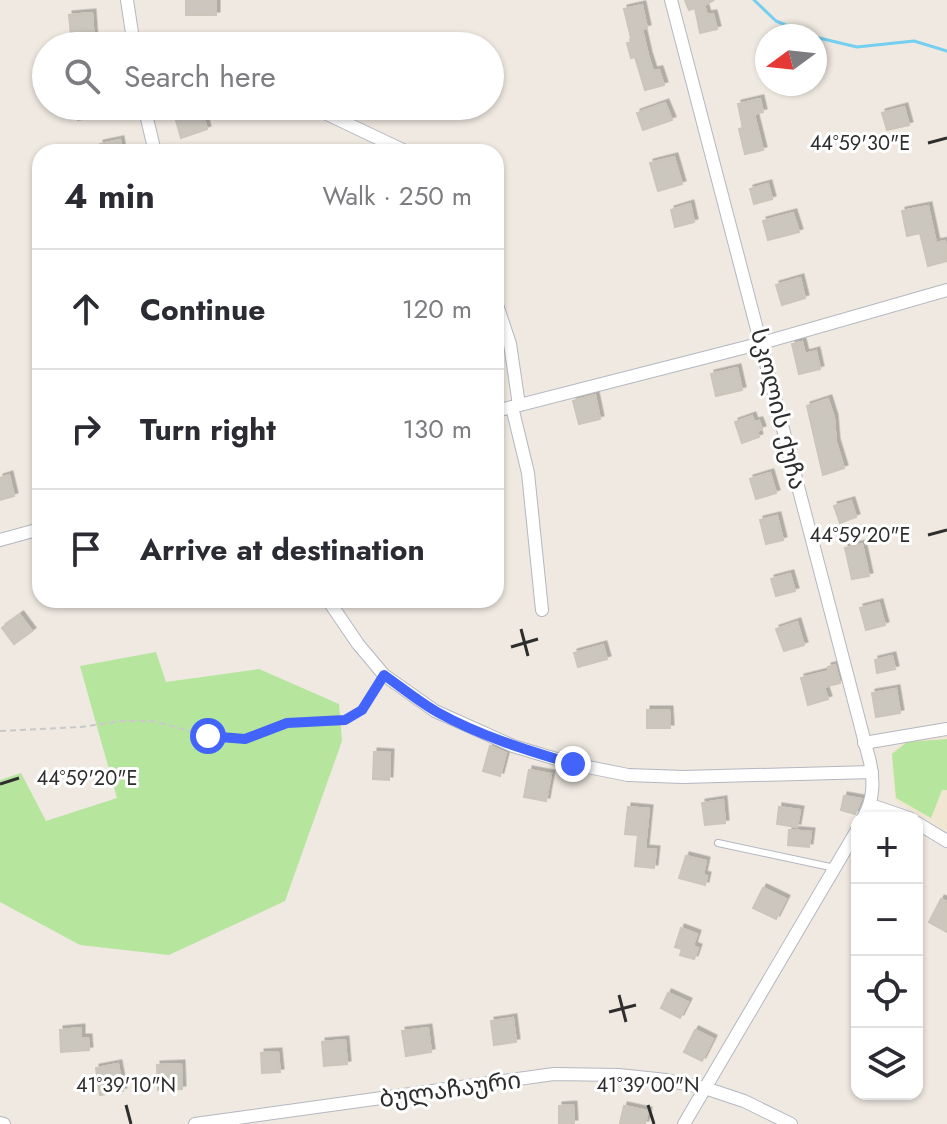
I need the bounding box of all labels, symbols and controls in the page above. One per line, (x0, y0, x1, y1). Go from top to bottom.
north arrow (755, 24, 827, 96)
search box (32, 32, 504, 120)
icon: search (60, 54, 104, 98)
text: Search here (124, 55, 276, 98)
text: 44°59'30"E (810, 129, 910, 158)
text: 4 min (64, 172, 155, 221)
text: Walk · 250 m (322, 177, 472, 215)
icon: ahead (64, 287, 108, 331)
text: Continue (140, 288, 266, 331)
text: 120 m (402, 290, 472, 328)
street label: სკოლის ქუჩა (742, 325, 816, 493)
icon: right (64, 407, 108, 451)
text: Turn right (140, 408, 276, 451)
text: 130 m (402, 410, 472, 448)
text: 44°59'20"E (809, 521, 911, 550)
icon: arrive (64, 527, 108, 571)
text: Arrive at destination (140, 528, 425, 571)
route start (190, 718, 226, 754)
route end (555, 746, 591, 782)
text: 44°59'20"E (36, 764, 138, 793)
map controls (851, 812, 923, 1100)
button: + (851, 812, 923, 884)
button: − (851, 884, 923, 956)
button: locate (851, 956, 923, 1028)
button: layers (851, 1028, 923, 1100)
street label: ბულაჩაური (377, 1062, 523, 1116)
text: 41°39'10"N (76, 1071, 176, 1100)
text: 41°39'00"N (596, 1071, 700, 1100)

